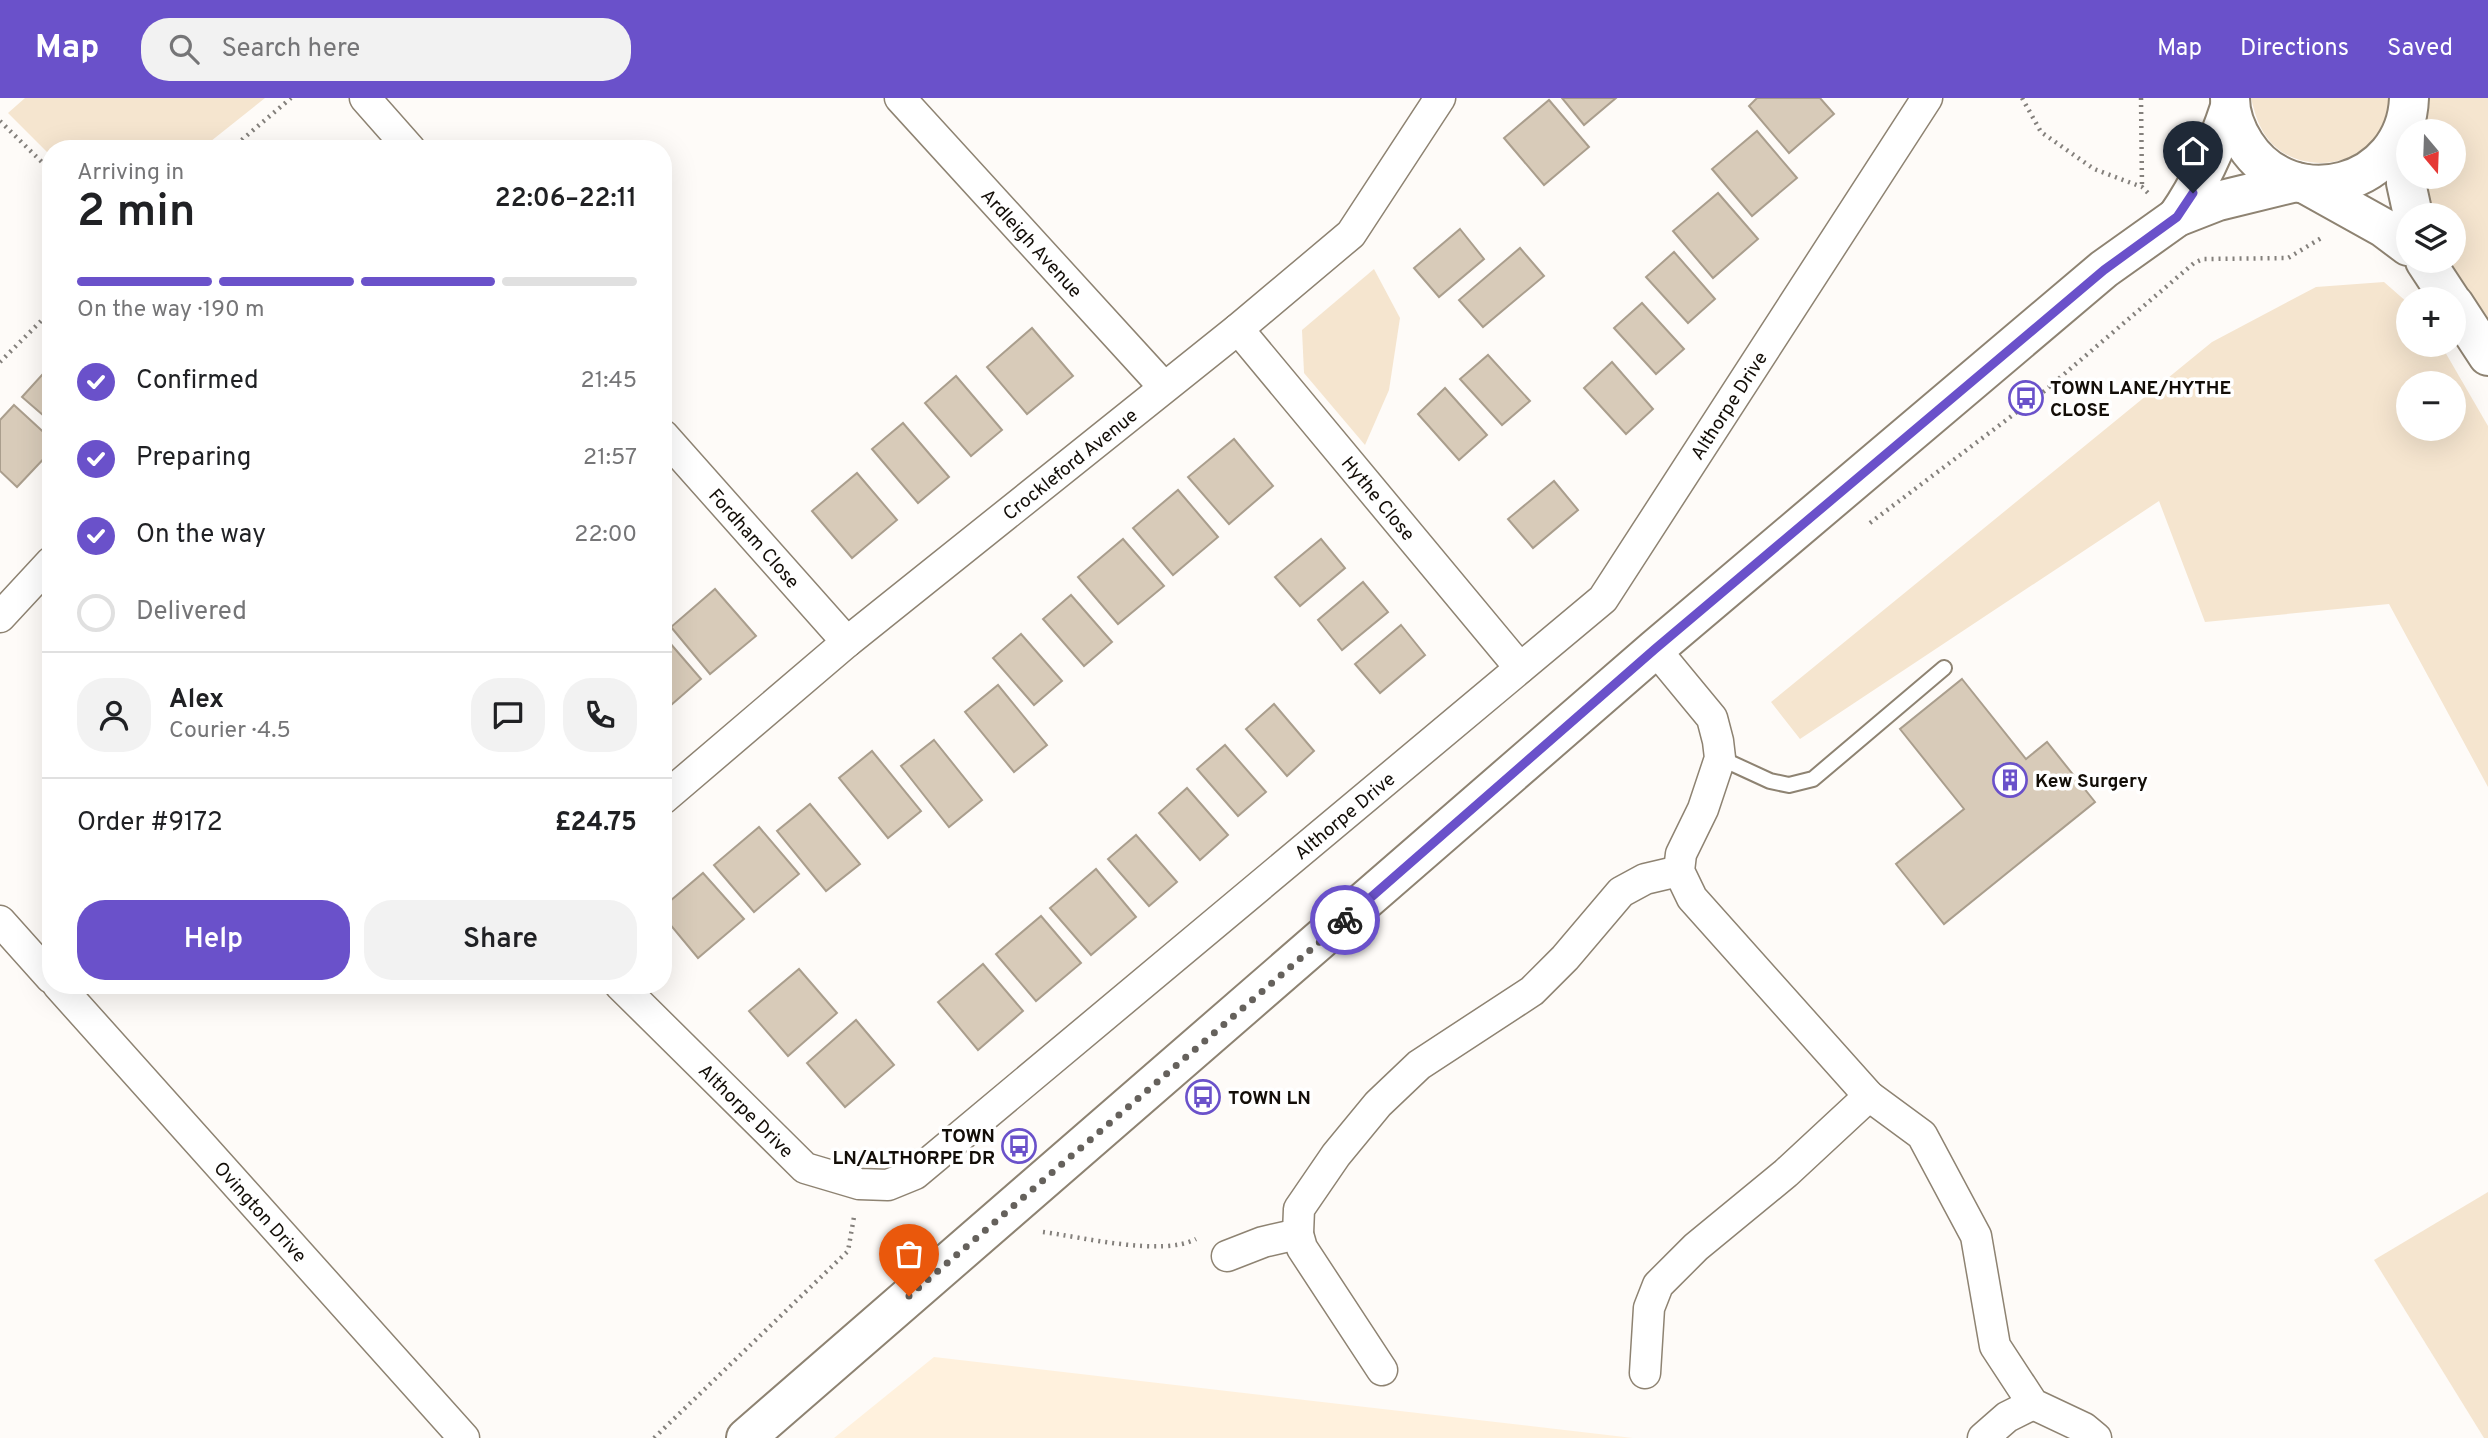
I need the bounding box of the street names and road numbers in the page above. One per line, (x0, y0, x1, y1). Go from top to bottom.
street label: Ardleigh Avenue (975, 185, 1087, 304)
street label: Althorpe Drive (1686, 348, 1774, 465)
street label: Crockleford Avenue (999, 404, 1143, 527)
street label: Hythe Close (1335, 452, 1419, 547)
street label: Fordham Close (703, 485, 804, 594)
street label: Althorpe Drive (1290, 768, 1401, 866)
street label: Althorpe Drive (693, 1059, 798, 1164)
street label: Ovington Drive (208, 1157, 311, 1268)

